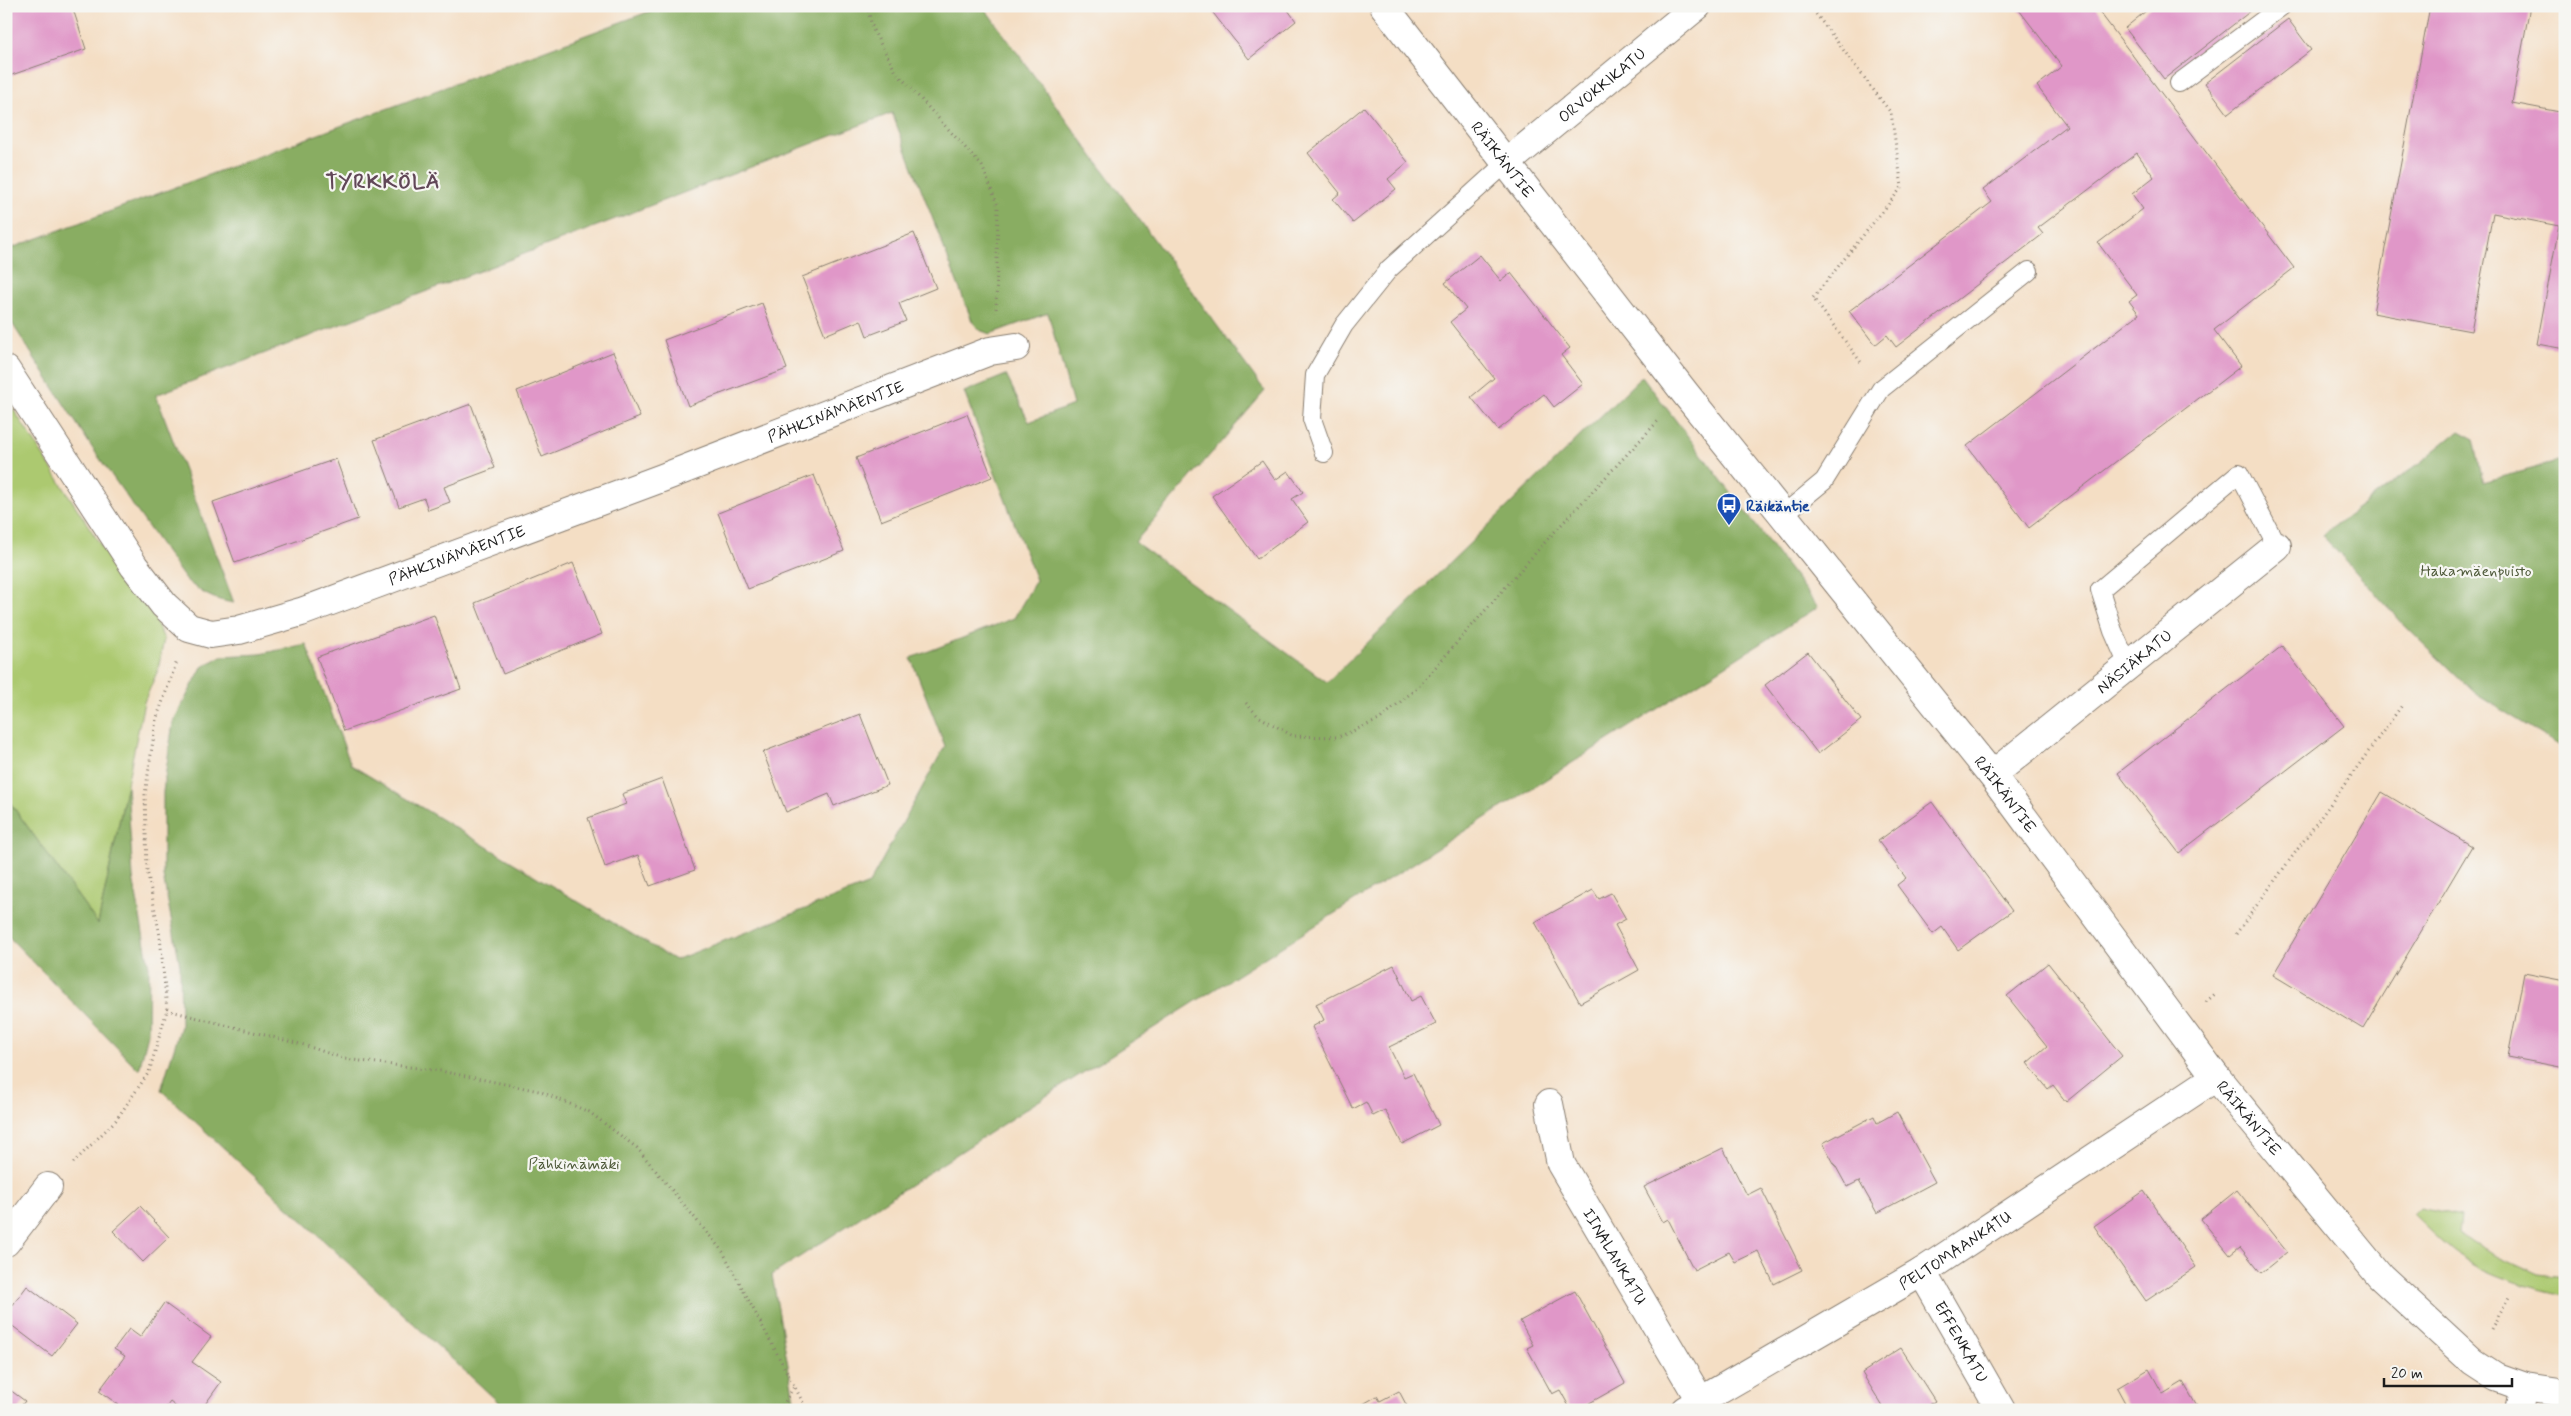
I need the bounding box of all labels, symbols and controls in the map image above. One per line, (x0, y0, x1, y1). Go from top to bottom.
street label: ORVOKKIKATU (1554, 43, 1651, 128)
street label: RÄIKÄNTIE (1466, 118, 1538, 203)
district label: TYRKKÖLÄ (325, 168, 441, 196)
street label: PÄHKINÄMÄENTIE (765, 376, 907, 448)
bus stop icon: Räikäntie (1716, 492, 1742, 526)
place label: Räikäntie (1746, 496, 1810, 517)
street label: PÄHKINÄMÄENTIE (386, 521, 529, 591)
park label: Hakamäenpuisto (2420, 561, 2532, 582)
street label: NÄSIÄKATU (2093, 625, 2177, 699)
street label: RÄIKÄNTIE (1969, 752, 2041, 838)
street label: RÄIKÄNTIE (2211, 1077, 2285, 1161)
park label: Pähkinämäki (528, 1154, 620, 1175)
street label: IINALANKATU (1577, 1205, 1651, 1309)
street label: PELTOMAANKATU (1896, 1207, 2016, 1295)
street label: EFFENKATU (1929, 1297, 1992, 1387)
scale bar (2384, 1356, 2511, 1388)
text: 20 m (2391, 1364, 2423, 1384)

